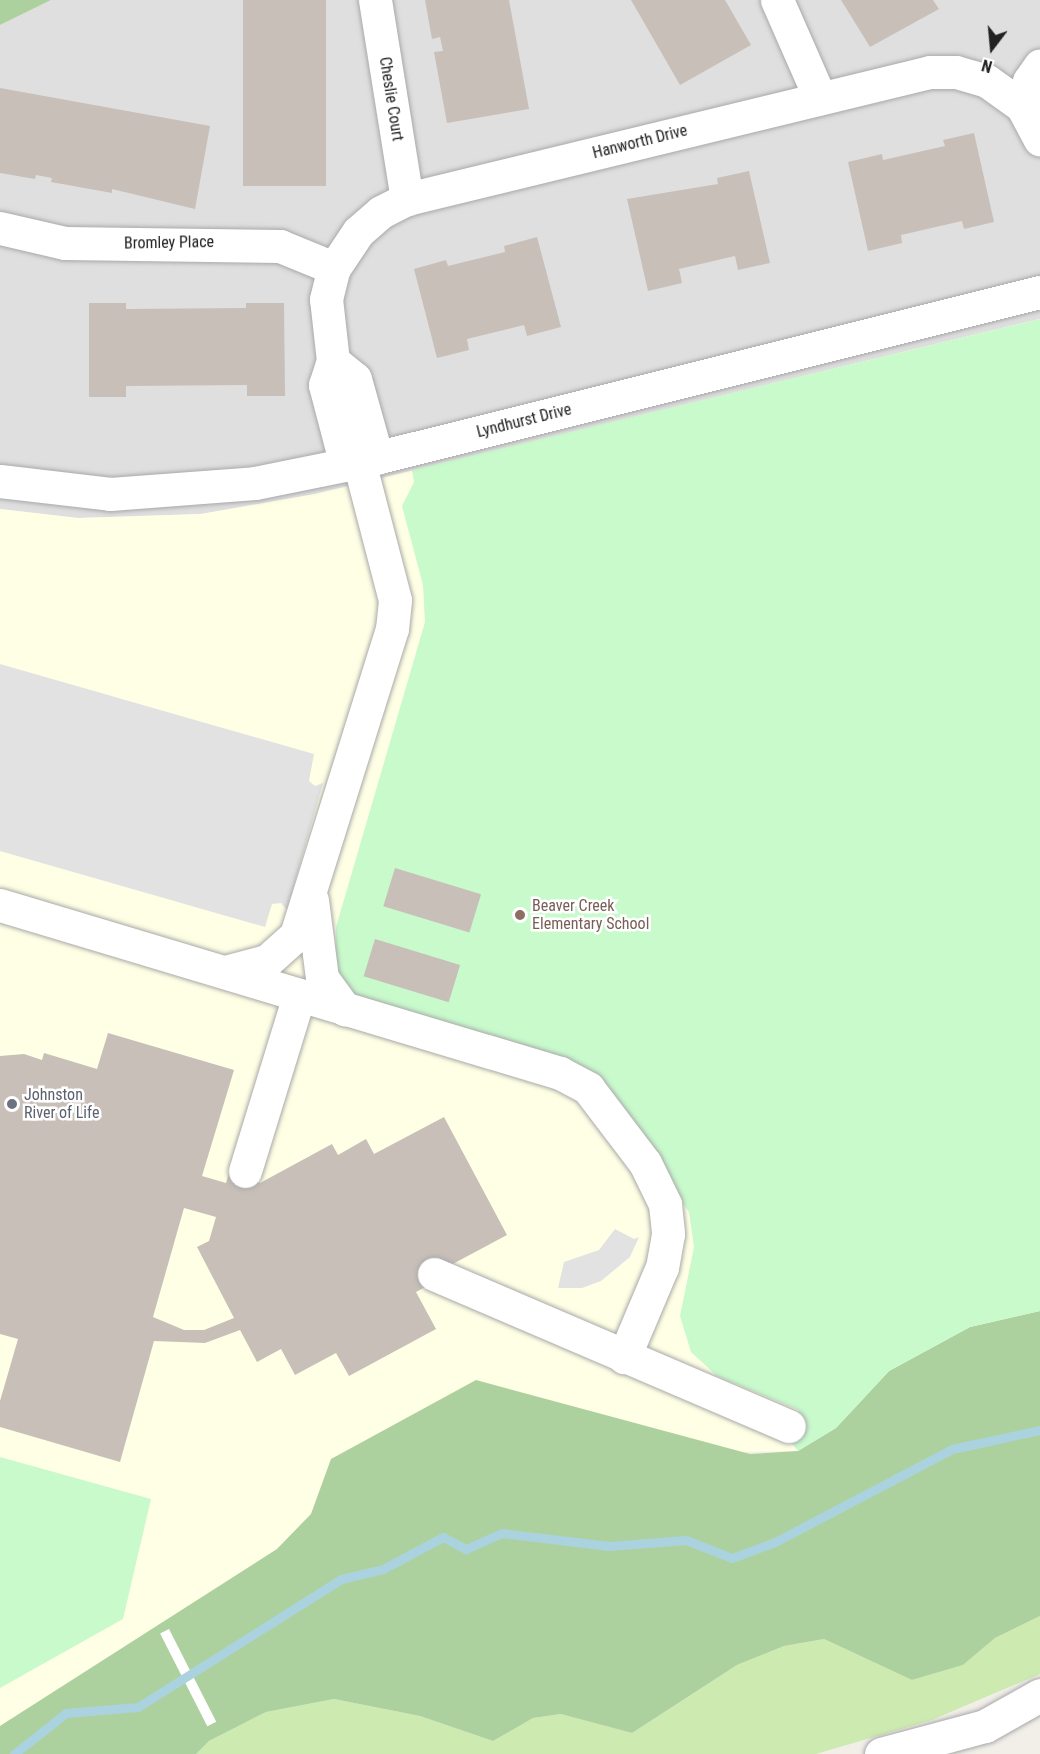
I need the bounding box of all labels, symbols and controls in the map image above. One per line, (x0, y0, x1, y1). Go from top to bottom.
north arrow (962, 18, 1022, 78)
text: N (980, 55, 994, 76)
street label: Cheslie Court (375, 56, 407, 142)
street label: Hanworth Drive (591, 121, 689, 163)
street label: Bromley Place (124, 233, 214, 253)
street label: Lyndhurst Drive (475, 400, 573, 442)
place label: Beaver Creek Elementary School (532, 896, 649, 934)
marker: Beaver Creek Elementary School (513, 908, 527, 922)
place label: Johnston River of Life (24, 1085, 99, 1123)
marker: Johnston River of Life (5, 1097, 19, 1111)

